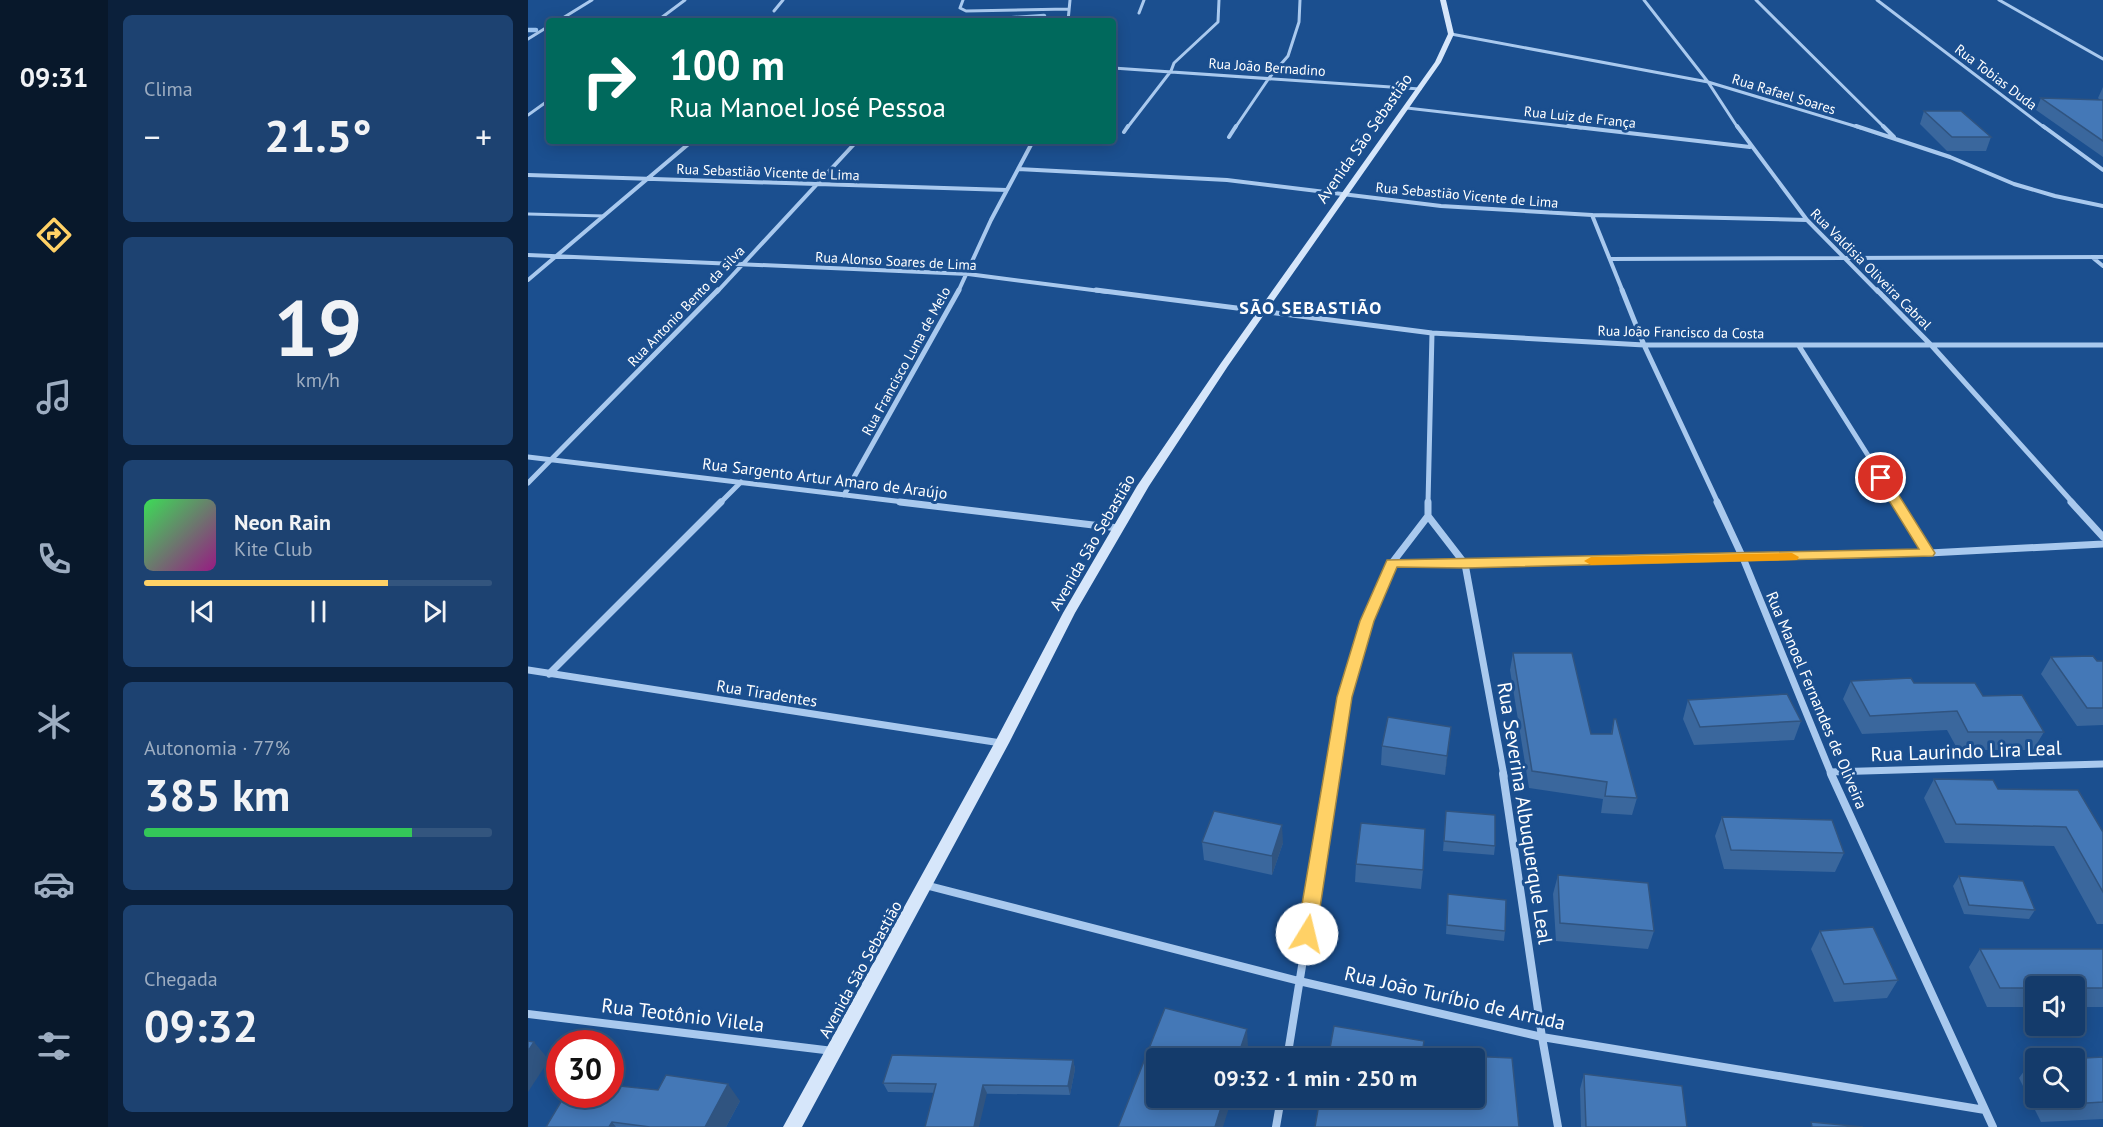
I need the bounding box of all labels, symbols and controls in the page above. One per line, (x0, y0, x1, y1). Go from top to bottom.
text: 100 m (669, 37, 785, 92)
street label: Rua Tobias Duda (1951, 40, 2041, 114)
icon: right (570, 42, 648, 120)
street label: Rua João Bernadino (1208, 54, 1326, 80)
text: 09:31 (20, 60, 88, 94)
street label: Avenida São Sebastião (1312, 69, 1416, 207)
street label: Rua Rafael Soares (1730, 70, 1838, 118)
text: Clima (144, 76, 193, 102)
text: Rua Manoel José Pessoa (669, 90, 946, 124)
street label: Rua Luiz de França (1523, 102, 1637, 132)
text: 21.5° (264, 106, 372, 164)
text: − (144, 115, 161, 158)
text: + (475, 115, 492, 158)
street label: Rua Sebastião Vicente de Lima (676, 160, 860, 184)
street label: Rua Sebastião Vicente de Lima (1375, 178, 1559, 212)
street label: Rua Valdisia Oliveira Cabral (1807, 205, 1935, 333)
icon: directions (33, 214, 75, 256)
street label: Rua Antonio Bento da silva (624, 242, 748, 370)
street label: Rua Alonso Soares de Lima (815, 248, 977, 274)
text: 19 (274, 277, 362, 378)
street label: Rua Francisco Luna de Melo (858, 284, 954, 438)
district label: SÃO SEBASTIÃO (1239, 296, 1383, 319)
street label: Rua João Francisco da Costa (1597, 322, 1765, 342)
text: km/h (296, 367, 340, 393)
icon: music (33, 376, 75, 418)
pin (1855, 452, 1906, 503)
street label: Rua Sargento Artur Amaro de Araújo (701, 453, 949, 503)
icon: arrive (1864, 461, 1897, 494)
street label: Avenida São Sebastião (1045, 470, 1139, 614)
text: Neon Rain (234, 508, 331, 536)
text: Kite Club (234, 536, 312, 562)
icon: phone (33, 538, 75, 580)
street label: Rua Manoel Fernandes de Oliveira (1762, 588, 1872, 812)
icon: previous (186, 595, 219, 628)
icon: pause (302, 595, 335, 628)
icon: next (418, 595, 451, 628)
street label: Rua Tiradentes (715, 675, 819, 711)
street label: Rua Severina Albuquerque Leal (1491, 680, 1559, 946)
icon: climate (33, 701, 75, 743)
text: Autonomia · 77% (144, 735, 290, 761)
street label: Rua Laurindo Lira Leal (1870, 735, 2062, 767)
text: 385 km (144, 765, 290, 823)
icon: car (33, 863, 75, 905)
street label: Avenida São Sebastião (814, 897, 906, 1041)
position arrow (1275, 902, 1339, 966)
street label: Rua João Turíbio de Arruda (1342, 960, 1568, 1036)
text: Chegada (144, 966, 218, 992)
map controls (2025, 976, 2085, 1108)
button: sound (2025, 976, 2085, 1036)
street label: Rua Teotônio Vilela (600, 992, 766, 1038)
text: 09:32 (144, 996, 258, 1054)
icon: filters (33, 1025, 75, 1067)
speed limit sign: 30 (546, 1030, 624, 1108)
button: search (2025, 1048, 2085, 1108)
text: 09:32 · 1 min · 250 m (1214, 1064, 1417, 1092)

